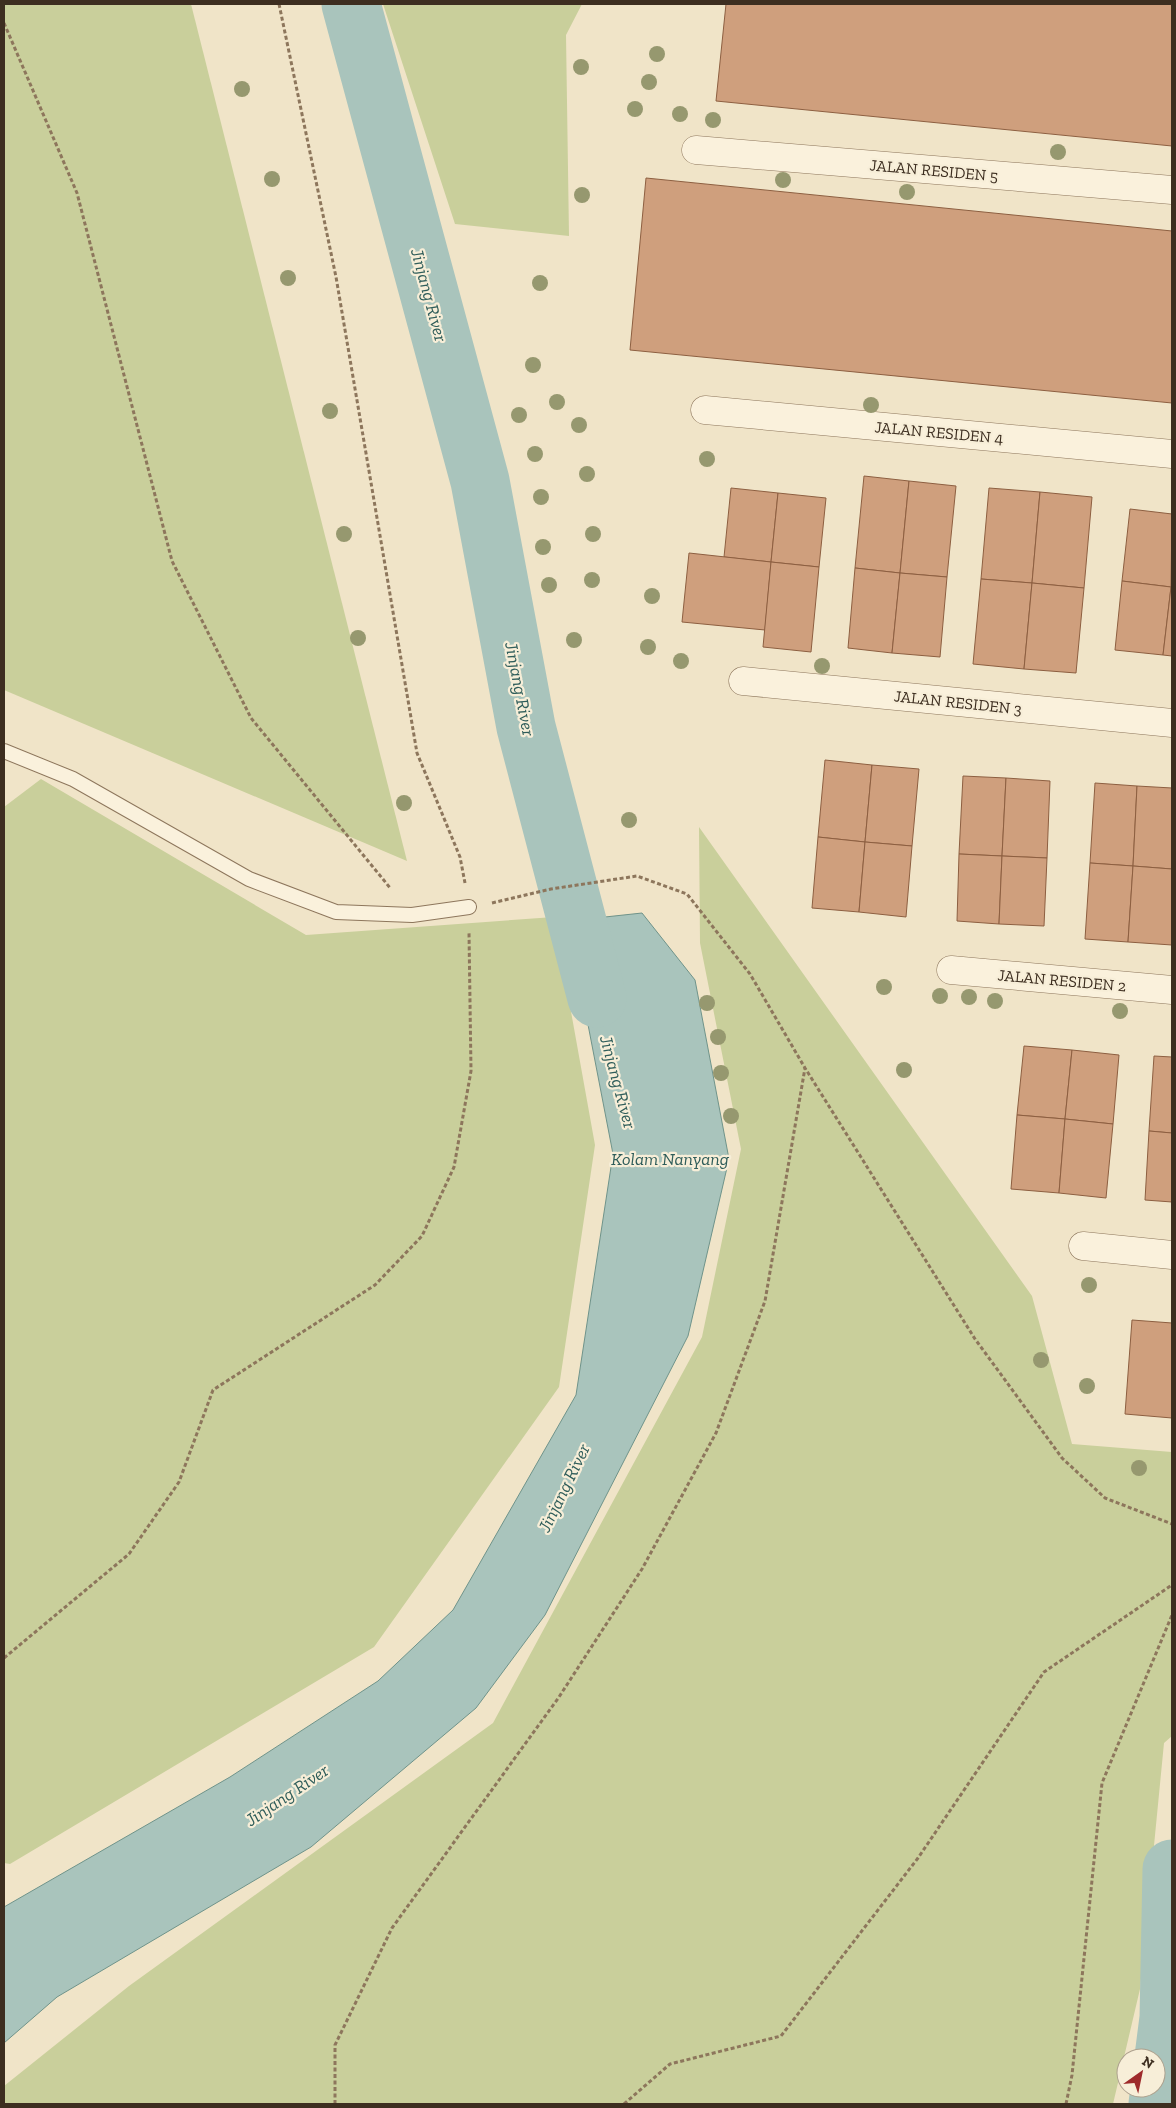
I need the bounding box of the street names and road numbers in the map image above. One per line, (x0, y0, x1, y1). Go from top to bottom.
street label: JALAN RESIDEN 5 (869, 155, 999, 186)
street label: JALAN RESIDEN 4 (874, 417, 1004, 448)
street label: JALAN RESIDEN 3 (893, 686, 1023, 719)
street label: JALAN RESIDEN 2 (997, 965, 1127, 996)

